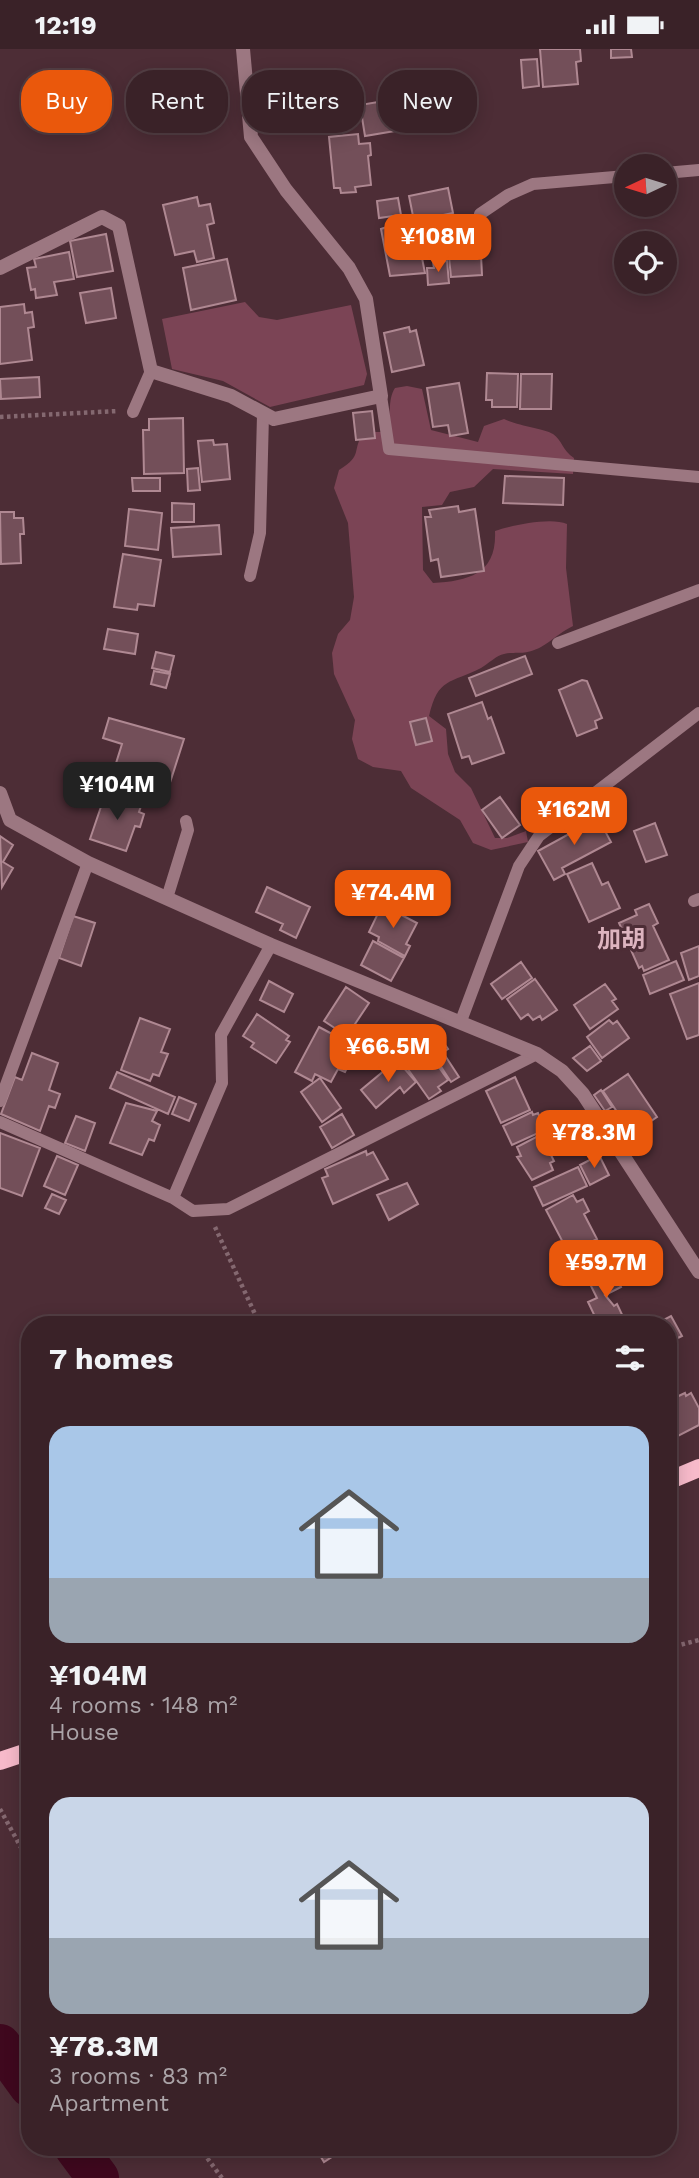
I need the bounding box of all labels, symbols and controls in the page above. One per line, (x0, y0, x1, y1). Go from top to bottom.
text: 12:19 (35, 10, 97, 40)
chip: Buy (21, 70, 112, 133)
chip: Rent (126, 70, 228, 133)
chip: Filters (242, 70, 364, 133)
chip: New (378, 70, 477, 133)
north arrow (614, 154, 677, 217)
map controls (614, 154, 677, 294)
pin: ¥108M (389, 215, 487, 274)
text: ¥108M (400, 223, 476, 250)
button: locate (614, 231, 677, 294)
pin: ¥104M (68, 763, 166, 822)
text: ¥104M (79, 771, 155, 798)
pin: ¥162M (525, 787, 623, 847)
text: ¥162M (537, 796, 611, 823)
pin: ¥74.4M (336, 871, 450, 930)
text: ¥74.4M (351, 879, 435, 906)
district label: 加胡 (597, 925, 645, 953)
pin: ¥66.5M (331, 1025, 445, 1084)
text: ¥66.5M (346, 1033, 430, 1060)
pin: ¥78.3M (537, 1111, 651, 1170)
text: ¥78.3M (552, 1119, 636, 1146)
pin: ¥59.7M (549, 1241, 663, 1300)
text: ¥59.7M (565, 1249, 647, 1276)
icon: filters (611, 1339, 649, 1377)
text: 7 homes (49, 1341, 173, 1376)
icon: home (286, 1471, 412, 1597)
text: ¥104M (49, 1657, 148, 1692)
text: 4 rooms · 148 m² (49, 1692, 237, 1719)
text: House (49, 1719, 119, 1746)
icon: home (286, 1842, 412, 1968)
text: ¥78.3M (49, 2028, 159, 2063)
text: 3 rooms · 83 m² (49, 2063, 227, 2090)
text: Apartment (49, 2090, 169, 2117)

